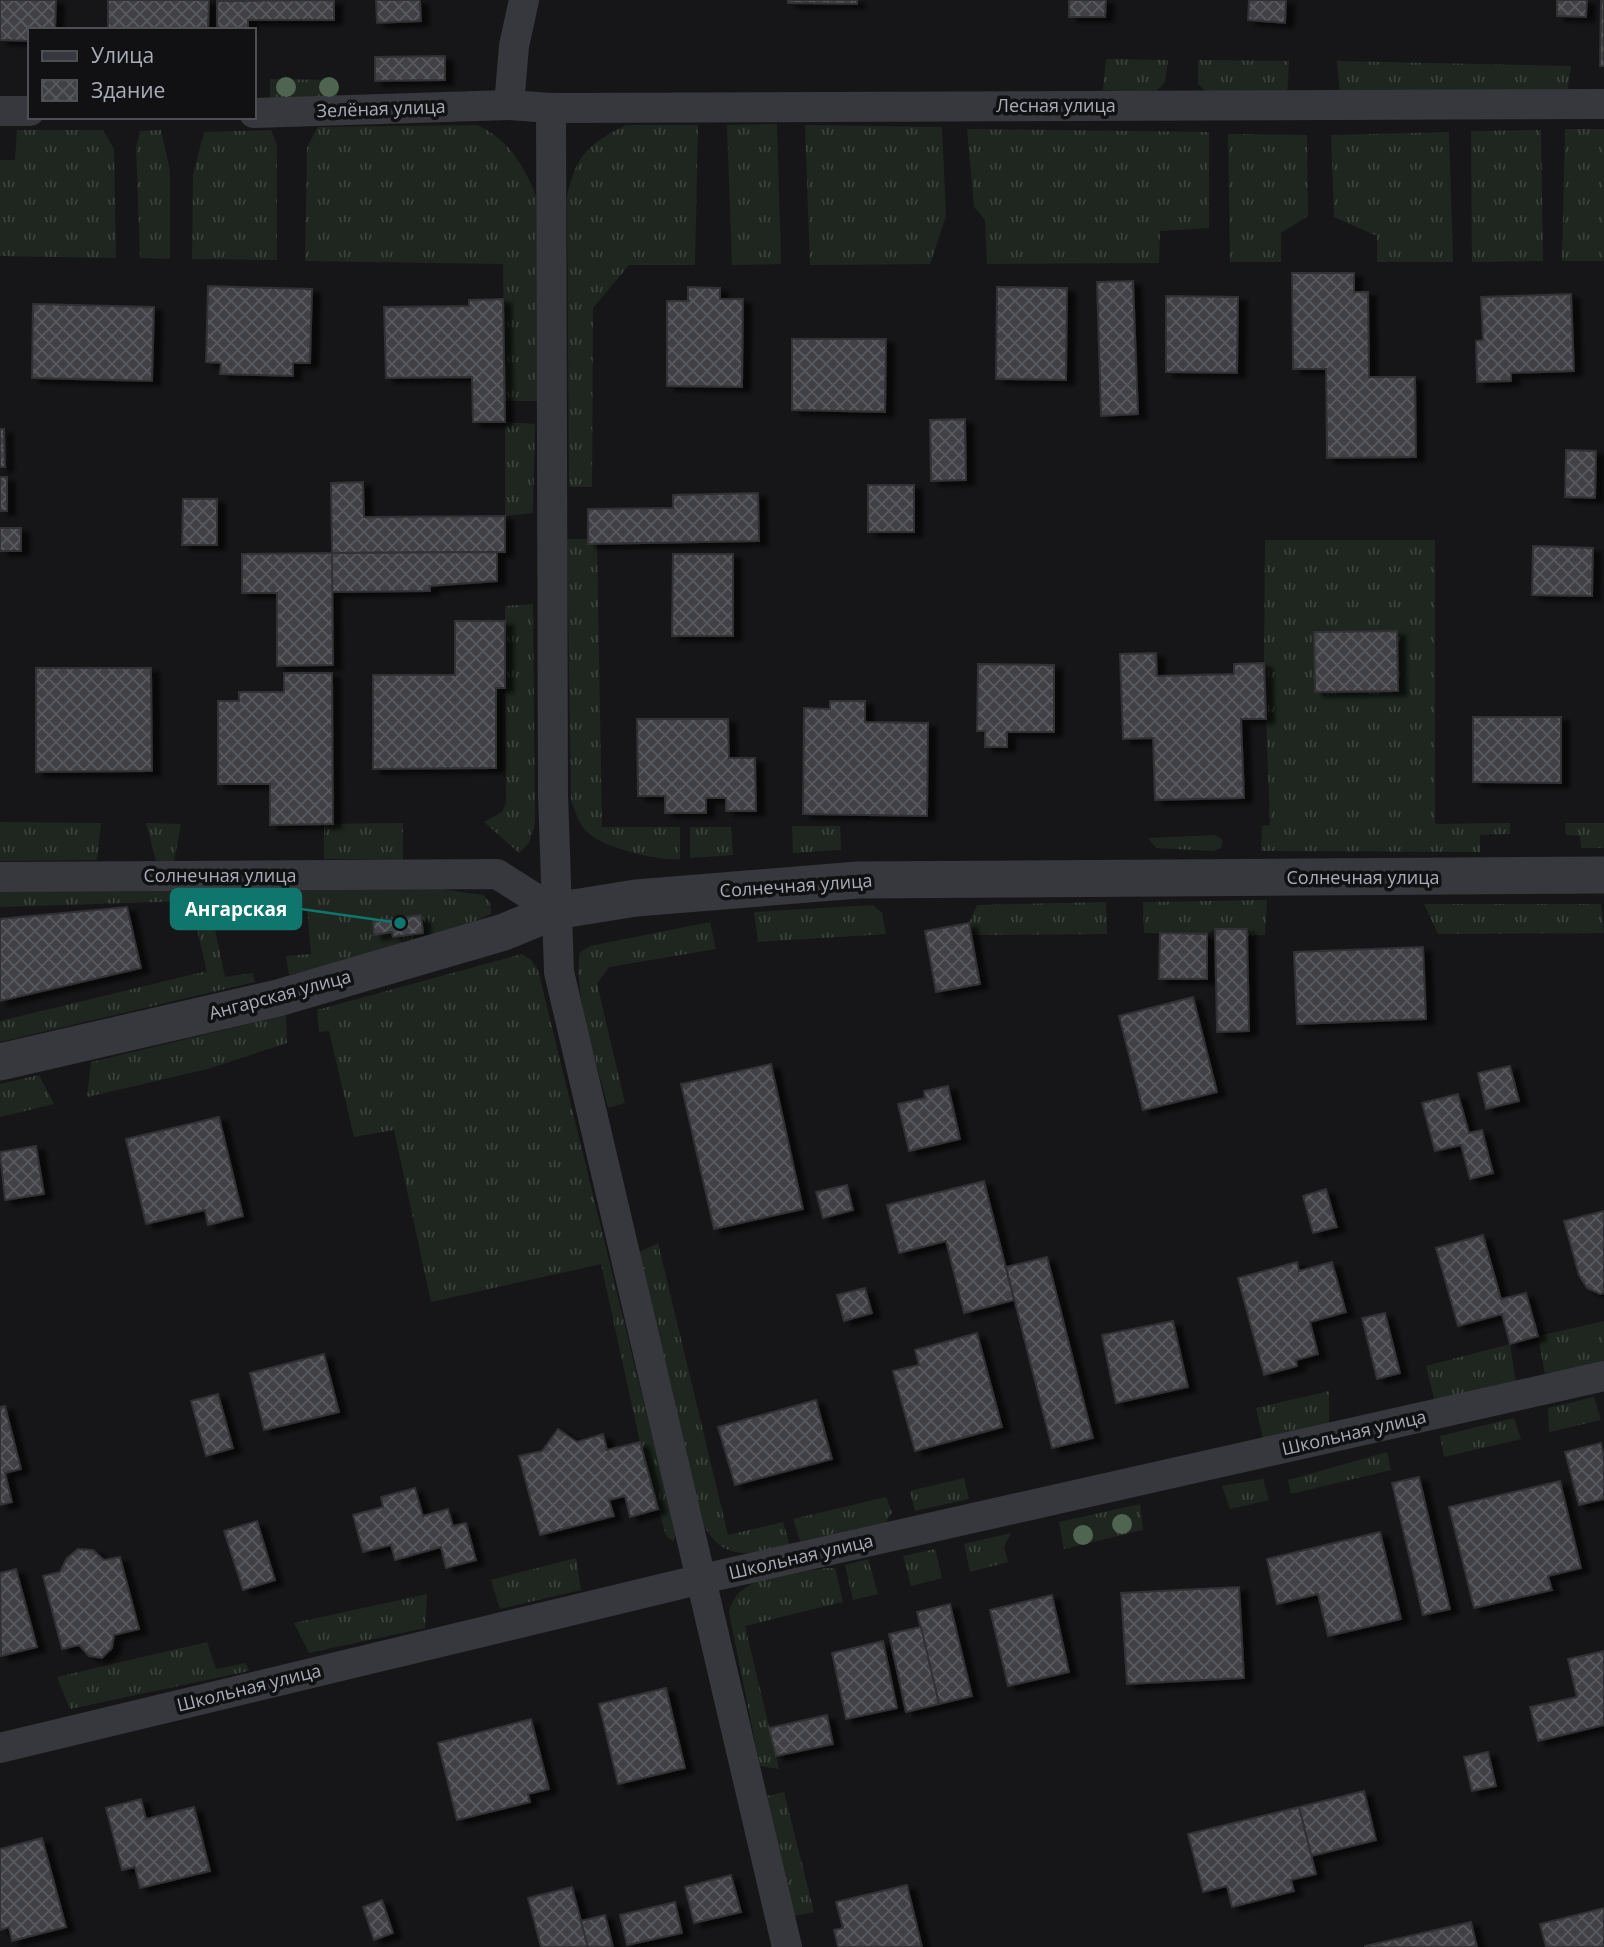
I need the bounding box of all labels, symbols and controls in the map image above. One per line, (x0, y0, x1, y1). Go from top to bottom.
legend (28, 28, 256, 119)
text: Улица (91, 41, 154, 69)
text: Здание (91, 76, 165, 104)
street label: Лесная улица (996, 93, 1116, 117)
street label: Зелёная улица (316, 94, 446, 122)
street label: Солнечная улица (144, 863, 296, 887)
street label: Солнечная улица (1287, 865, 1439, 889)
street label: Солнечная улица (719, 868, 873, 902)
callout: Ангарская (171, 889, 301, 929)
text: Ангарская (185, 896, 287, 922)
street label: Ангарская улица (206, 964, 353, 1025)
street label: Школьная улица (1279, 1404, 1428, 1460)
street label: Школьная улица (726, 1528, 875, 1584)
street label: Школьная улица (174, 1658, 323, 1717)

